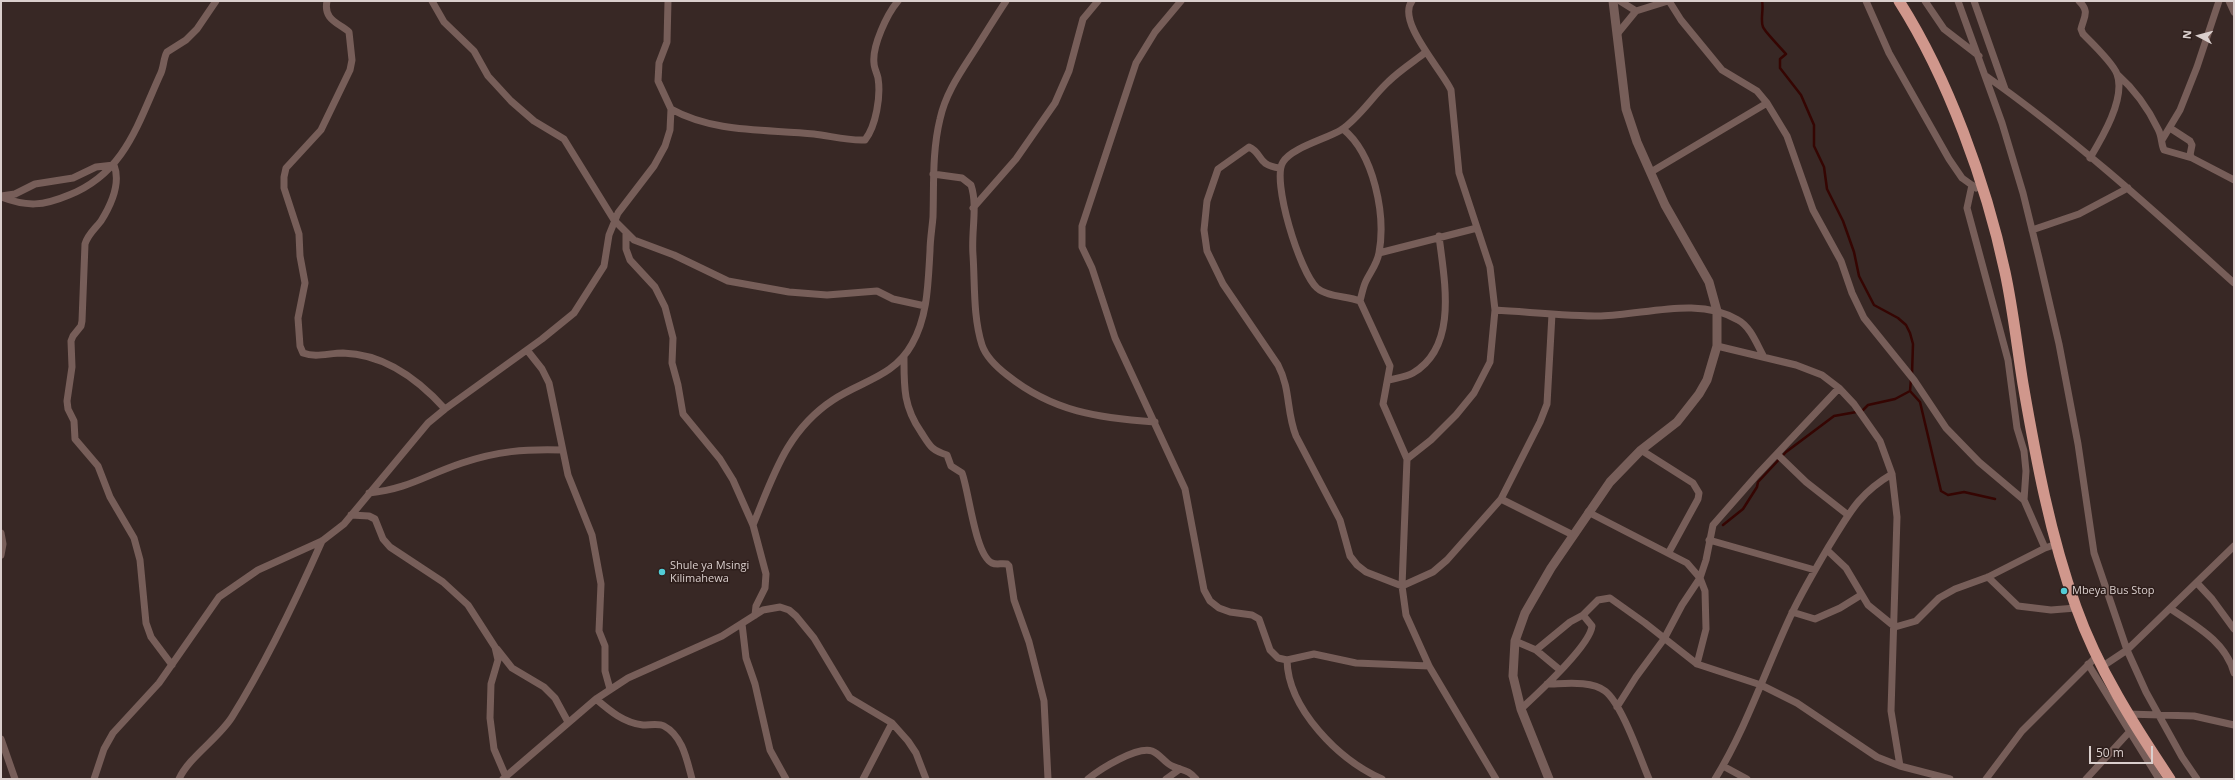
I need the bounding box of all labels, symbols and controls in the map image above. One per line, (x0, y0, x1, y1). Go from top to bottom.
north arrow (2179, 16, 2219, 56)
text: N (2179, 29, 2194, 40)
place label: Shule ya Msingi Kilimahewa (670, 559, 749, 585)
marker: Shule ya Msingi Kilimahewa (657, 567, 667, 577)
place label: Mbeya Bus Stop (2072, 584, 2155, 598)
marker: Mbeya Bus Stop (2059, 586, 2069, 596)
scale bar (2091, 738, 2155, 764)
text: 50 m (2096, 744, 2124, 761)

